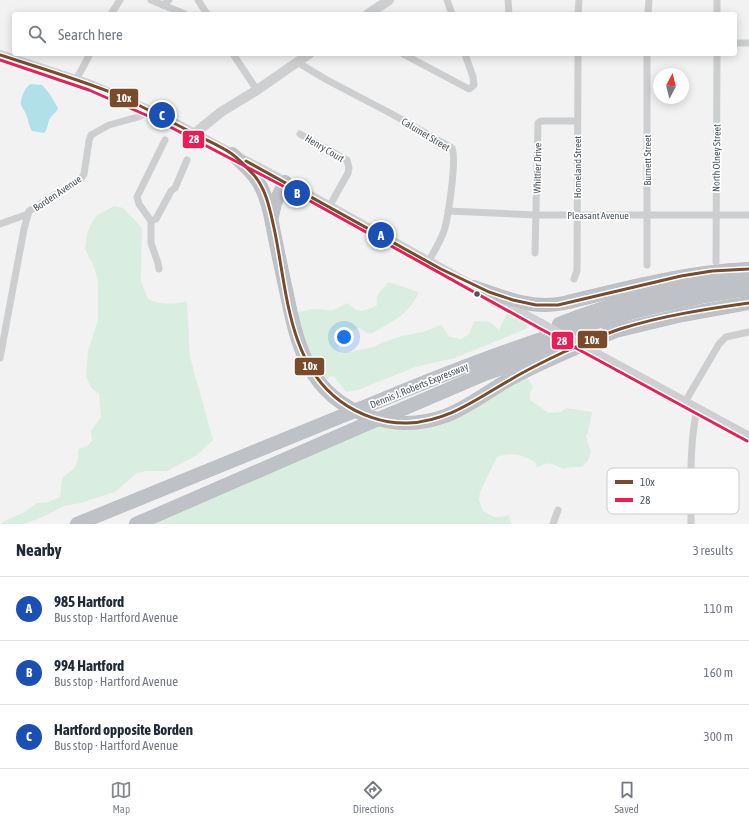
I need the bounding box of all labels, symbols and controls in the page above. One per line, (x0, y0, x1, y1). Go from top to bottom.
search box (12, 12, 737, 56)
icon: search (26, 23, 48, 45)
text: Search here (58, 26, 123, 43)
north arrow (653, 68, 689, 104)
line badge: 10x (109, 88, 139, 108)
text: 10x (117, 92, 132, 104)
pin: C (149, 100, 175, 130)
street label: Calumet Street (400, 116, 452, 153)
street label: North Olney Street (710, 124, 723, 192)
line badge: 28 (182, 130, 205, 149)
text: 28 (189, 133, 199, 145)
street label: Henry Court (303, 133, 346, 164)
street label: Burnett Street (642, 134, 653, 185)
street label: Homeland Street (572, 136, 583, 198)
street label: Whittier Drive (532, 142, 543, 193)
street label: Borden Avenue (31, 173, 84, 214)
pin: B (284, 178, 310, 208)
street label: Pleasant Avenue (567, 210, 629, 221)
pin: A (368, 220, 394, 250)
unlabelled marker (472, 289, 482, 299)
your location (334, 327, 354, 347)
line badge: 10x (577, 330, 608, 349)
line badge: 28 (551, 331, 574, 350)
text: 10x (585, 334, 600, 346)
text: 28 (557, 335, 567, 347)
line badge: 10x (294, 357, 325, 376)
text: 10x (303, 360, 318, 372)
street label: Dennis J. Roberts Expressway (368, 361, 470, 410)
legend (607, 468, 739, 514)
text: 10x (640, 476, 655, 488)
text: 28 (640, 494, 650, 506)
text: Nearby (16, 540, 62, 560)
text: 3 results (693, 543, 733, 558)
text: 985 Hartford (54, 593, 124, 610)
text: A (26, 601, 32, 616)
text: 110 m (704, 601, 733, 616)
text: Bus stop · Hartford Avenue (54, 610, 178, 625)
text: 994 Hartford (54, 657, 124, 674)
text: B (26, 665, 32, 680)
text: 160 m (704, 665, 733, 680)
text: Bus stop · Hartford Avenue (54, 674, 178, 689)
text: Hartford opposite Borden (54, 721, 193, 738)
text: C (26, 729, 32, 744)
text: 300 m (704, 729, 733, 744)
text: Bus stop · Hartford Avenue (54, 738, 178, 753)
tab: Map (110, 779, 132, 815)
tab: Directions (353, 779, 394, 815)
tab: Saved (614, 779, 639, 815)

